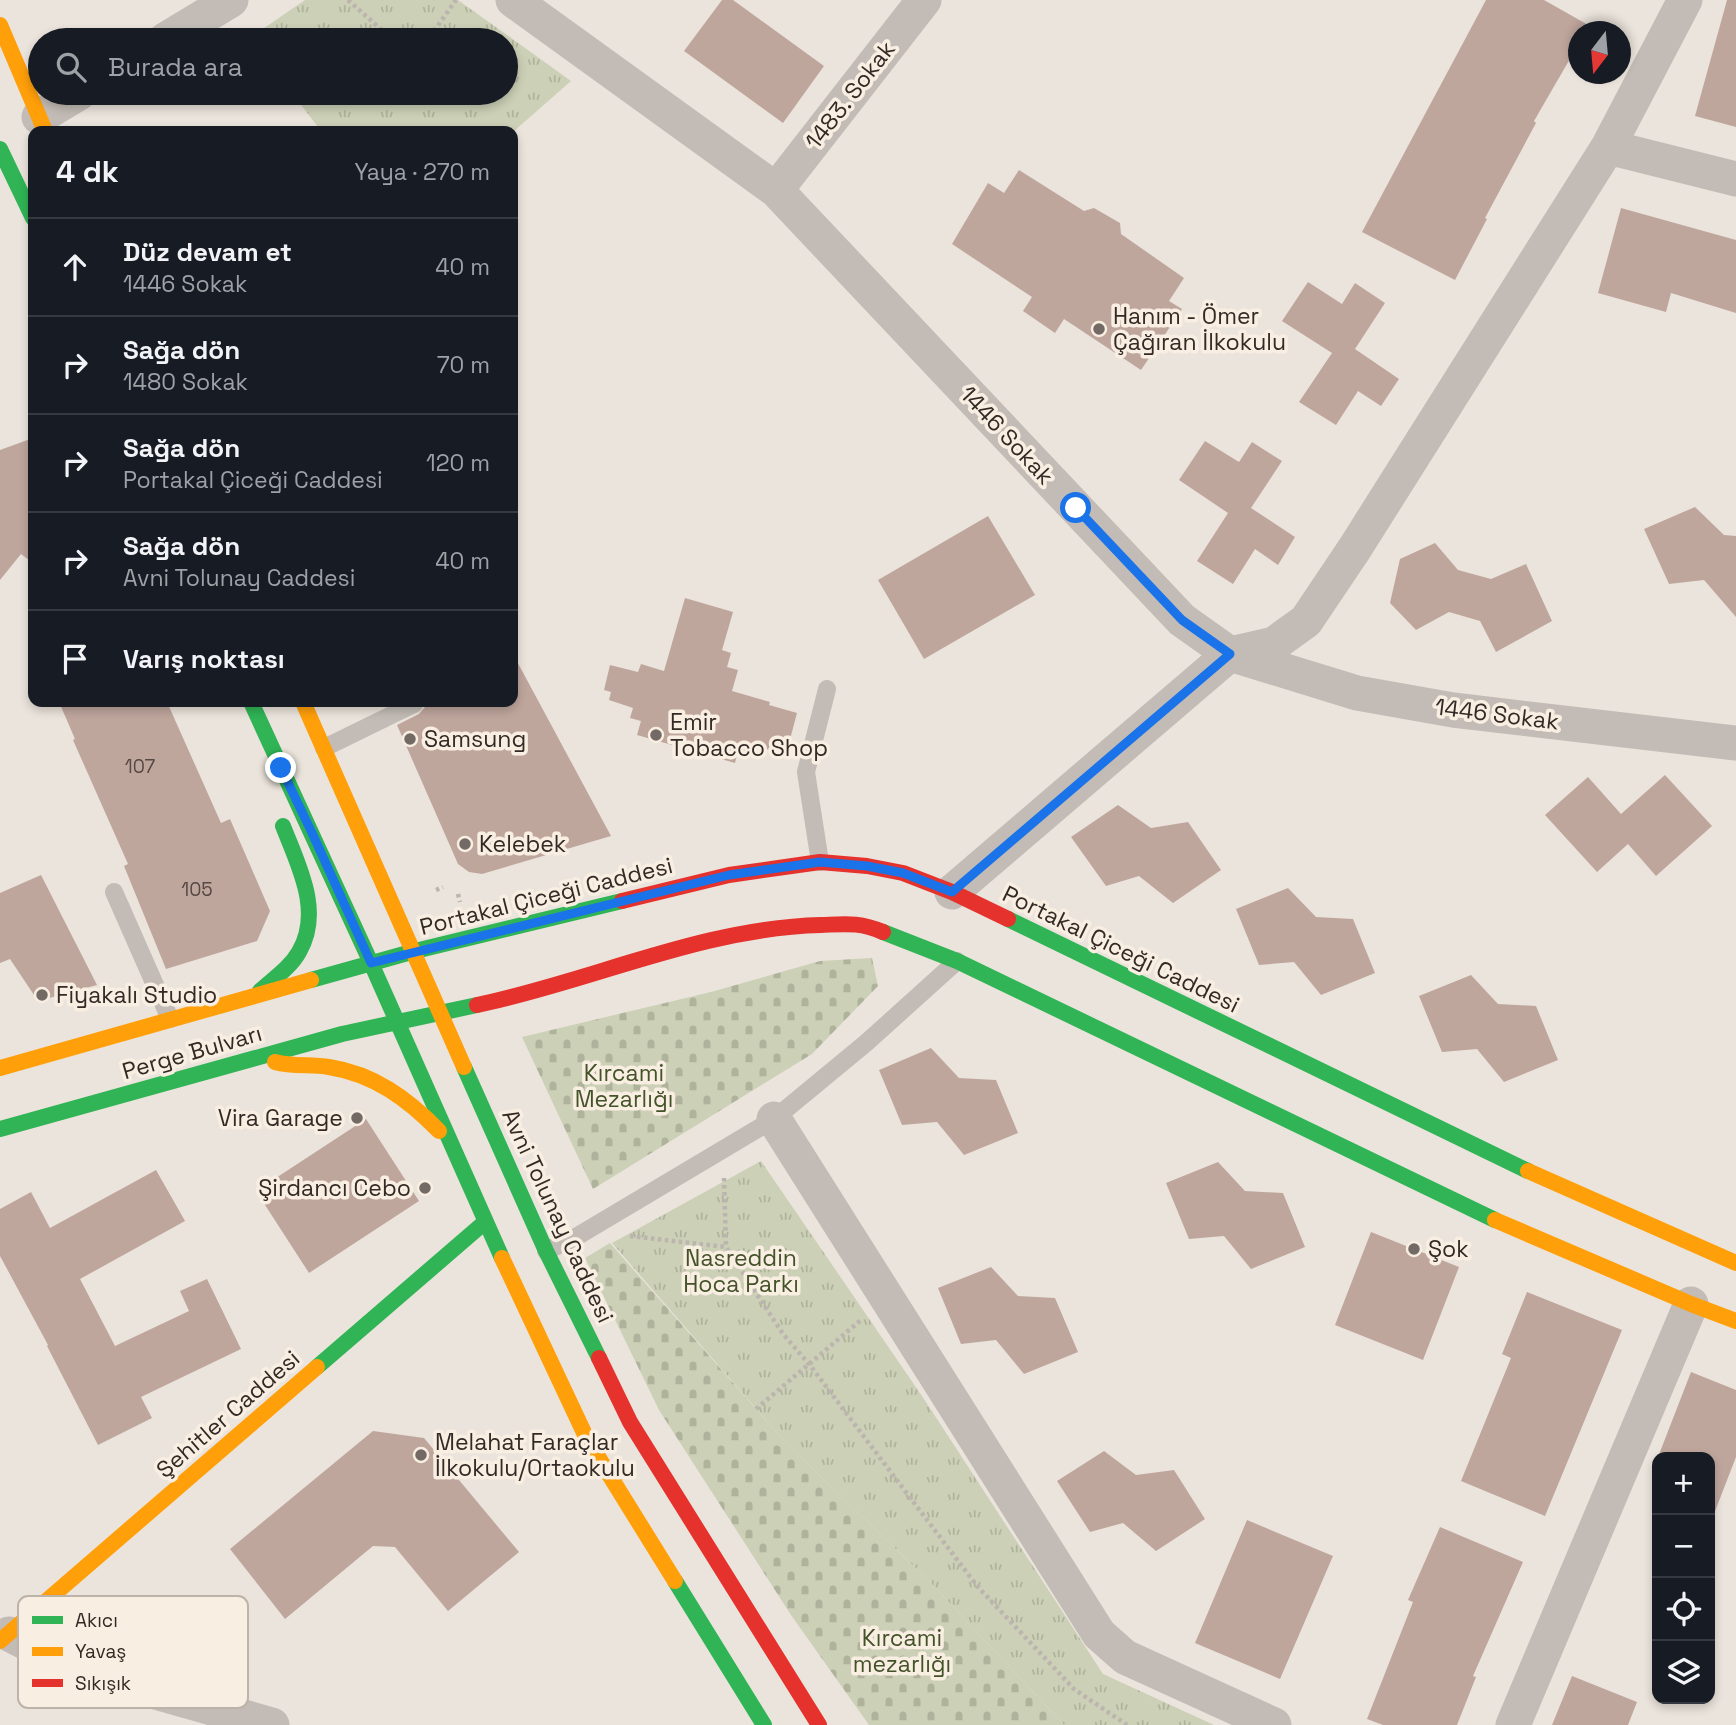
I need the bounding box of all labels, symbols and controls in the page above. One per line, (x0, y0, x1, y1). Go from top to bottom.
north arrow (1568, 21, 1631, 84)
search box (28, 28, 518, 105)
street label: 1483. Sokak (798, 35, 902, 155)
icon: search (52, 48, 90, 86)
text: Burada ara (108, 50, 243, 84)
text: 4 dk (56, 152, 119, 191)
text: Yaya · 270 m (355, 157, 490, 187)
text: Düz devam et (123, 235, 292, 269)
icon: ahead (56, 248, 94, 286)
text: 40 m (435, 252, 490, 282)
text: 1446 Sokak (123, 269, 247, 299)
place label: Hanım - Ömer Çağıran İlkokulu (1113, 301, 1286, 357)
marker: Hanım - Ömer Çağıran İlkokulu (1091, 321, 1107, 337)
text: Sağa dön (123, 333, 240, 367)
icon: right (56, 346, 94, 384)
text: 70 m (437, 350, 490, 380)
text: 1480 Sokak (123, 367, 248, 397)
street label: 1446 Sokak (954, 379, 1060, 491)
text: Sağa dön (123, 431, 240, 465)
icon: right (56, 444, 94, 482)
text: 120 m (426, 448, 490, 478)
text: Portakal Çiceği Caddesi (123, 465, 383, 495)
route start (1060, 492, 1091, 523)
text: Sağa dön (123, 529, 240, 563)
icon: right (56, 542, 94, 580)
text: 40 m (435, 546, 490, 576)
text: Avni Tolunay Caddesi (123, 563, 355, 593)
icon: arrive (56, 640, 94, 678)
text: Varış noktası (123, 642, 285, 676)
street label: 1446 Sokak (1433, 692, 1561, 736)
place label: Emir Tobacco Shop (670, 707, 828, 763)
place label: Samsung (424, 724, 526, 754)
marker: Emir Tobacco Shop (648, 727, 664, 743)
marker: Samsung (402, 731, 418, 747)
route end (265, 752, 296, 783)
house number: 107 (125, 754, 156, 779)
place label: Kelebek (479, 829, 566, 859)
marker: Kelebek (457, 836, 473, 852)
street label: Portakal Çiceği Caddesi (416, 850, 676, 942)
house number: 105 (181, 877, 213, 902)
street label: Portakal Çiceği Caddesi (998, 879, 1244, 1019)
place label: Fiyakalı Studio (56, 980, 217, 1010)
marker: Fiyakalı Studio (34, 987, 50, 1003)
street label: Perge Bulvarı (119, 1018, 265, 1086)
park label: Kırcami Mezarlığı (575, 1058, 673, 1114)
place label: Vira Garage (218, 1103, 343, 1133)
street label: Avni Tolunay Caddesi (495, 1104, 621, 1328)
marker: Vira Garage (349, 1110, 365, 1126)
place label: Şirdancı Cebo (258, 1173, 411, 1203)
marker: Şirdancı Cebo (417, 1180, 433, 1196)
place label: Şok (1428, 1234, 1469, 1264)
marker: Şok (1406, 1241, 1422, 1257)
park label: Nasreddin Hoca Parkı (683, 1243, 799, 1299)
street label: Şehitler Caddesi (150, 1343, 306, 1485)
place label: Melahat Faraçlar İlkokulu/Ortaokulu (435, 1427, 635, 1483)
marker: Melahat Faraçlar İlkokulu/Ortaokulu (413, 1447, 429, 1463)
map controls (1652, 1452, 1715, 1704)
button: + (1652, 1452, 1715, 1515)
button: − (1652, 1515, 1715, 1578)
button: locate (1652, 1578, 1715, 1641)
legend (18, 1596, 248, 1708)
text: Akıcı (75, 1608, 118, 1633)
park label: Kırcami mezarlığı (853, 1623, 951, 1679)
text: Yavaş (75, 1639, 126, 1664)
button: layers (1652, 1641, 1715, 1704)
text: Sıkışık (75, 1671, 131, 1696)

